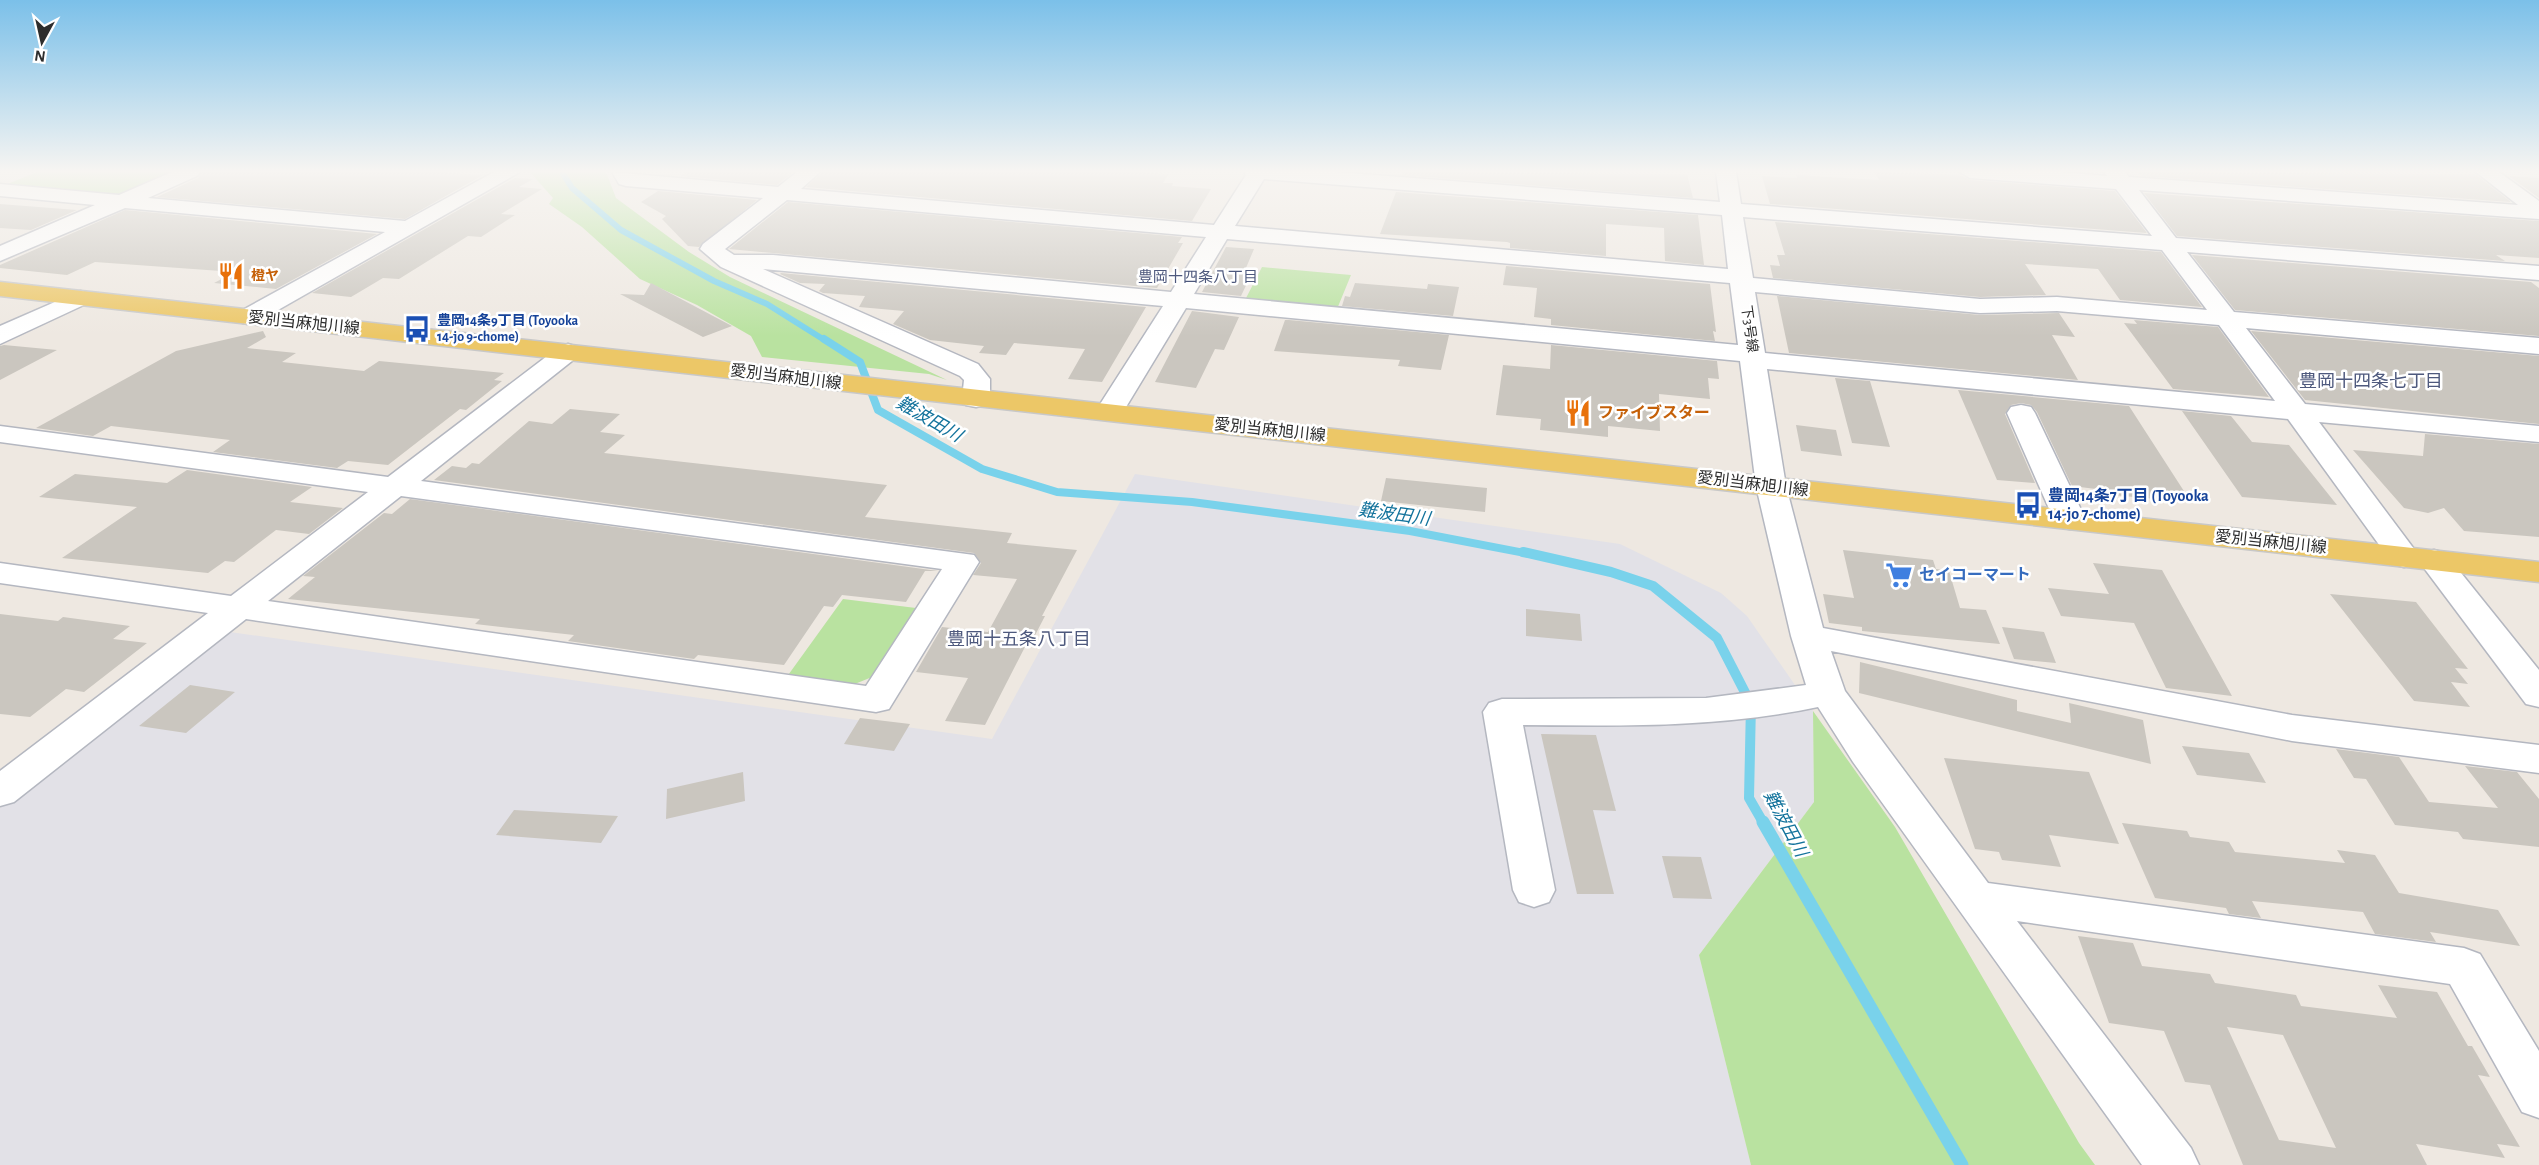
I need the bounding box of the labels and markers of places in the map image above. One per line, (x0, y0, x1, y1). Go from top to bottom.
restaurant icon: 橙ヤ (216, 261, 246, 291)
place label: 橙ヤ (251, 268, 279, 283)
place label: 豊岡14条9丁目 (Toyooka 14-jo 9-chome) (437, 312, 579, 344)
bus stop icon: 豊岡14条9丁目 (Toyooka 14-jo 9-chome) (402, 314, 432, 344)
restaurant icon: ファイブスター (1563, 398, 1593, 428)
place label: ファイブスター (1598, 404, 1710, 421)
place label: 豊岡14条7丁目 (Toyooka 14-jo 7-chome) (2048, 487, 2209, 523)
bus stop icon: 豊岡14条7丁目 (Toyooka 14-jo 7-chome) (2013, 490, 2043, 520)
supermarket icon: セイコーマート (1884, 560, 1914, 590)
place label: セイコーマート (1919, 567, 2031, 583)

